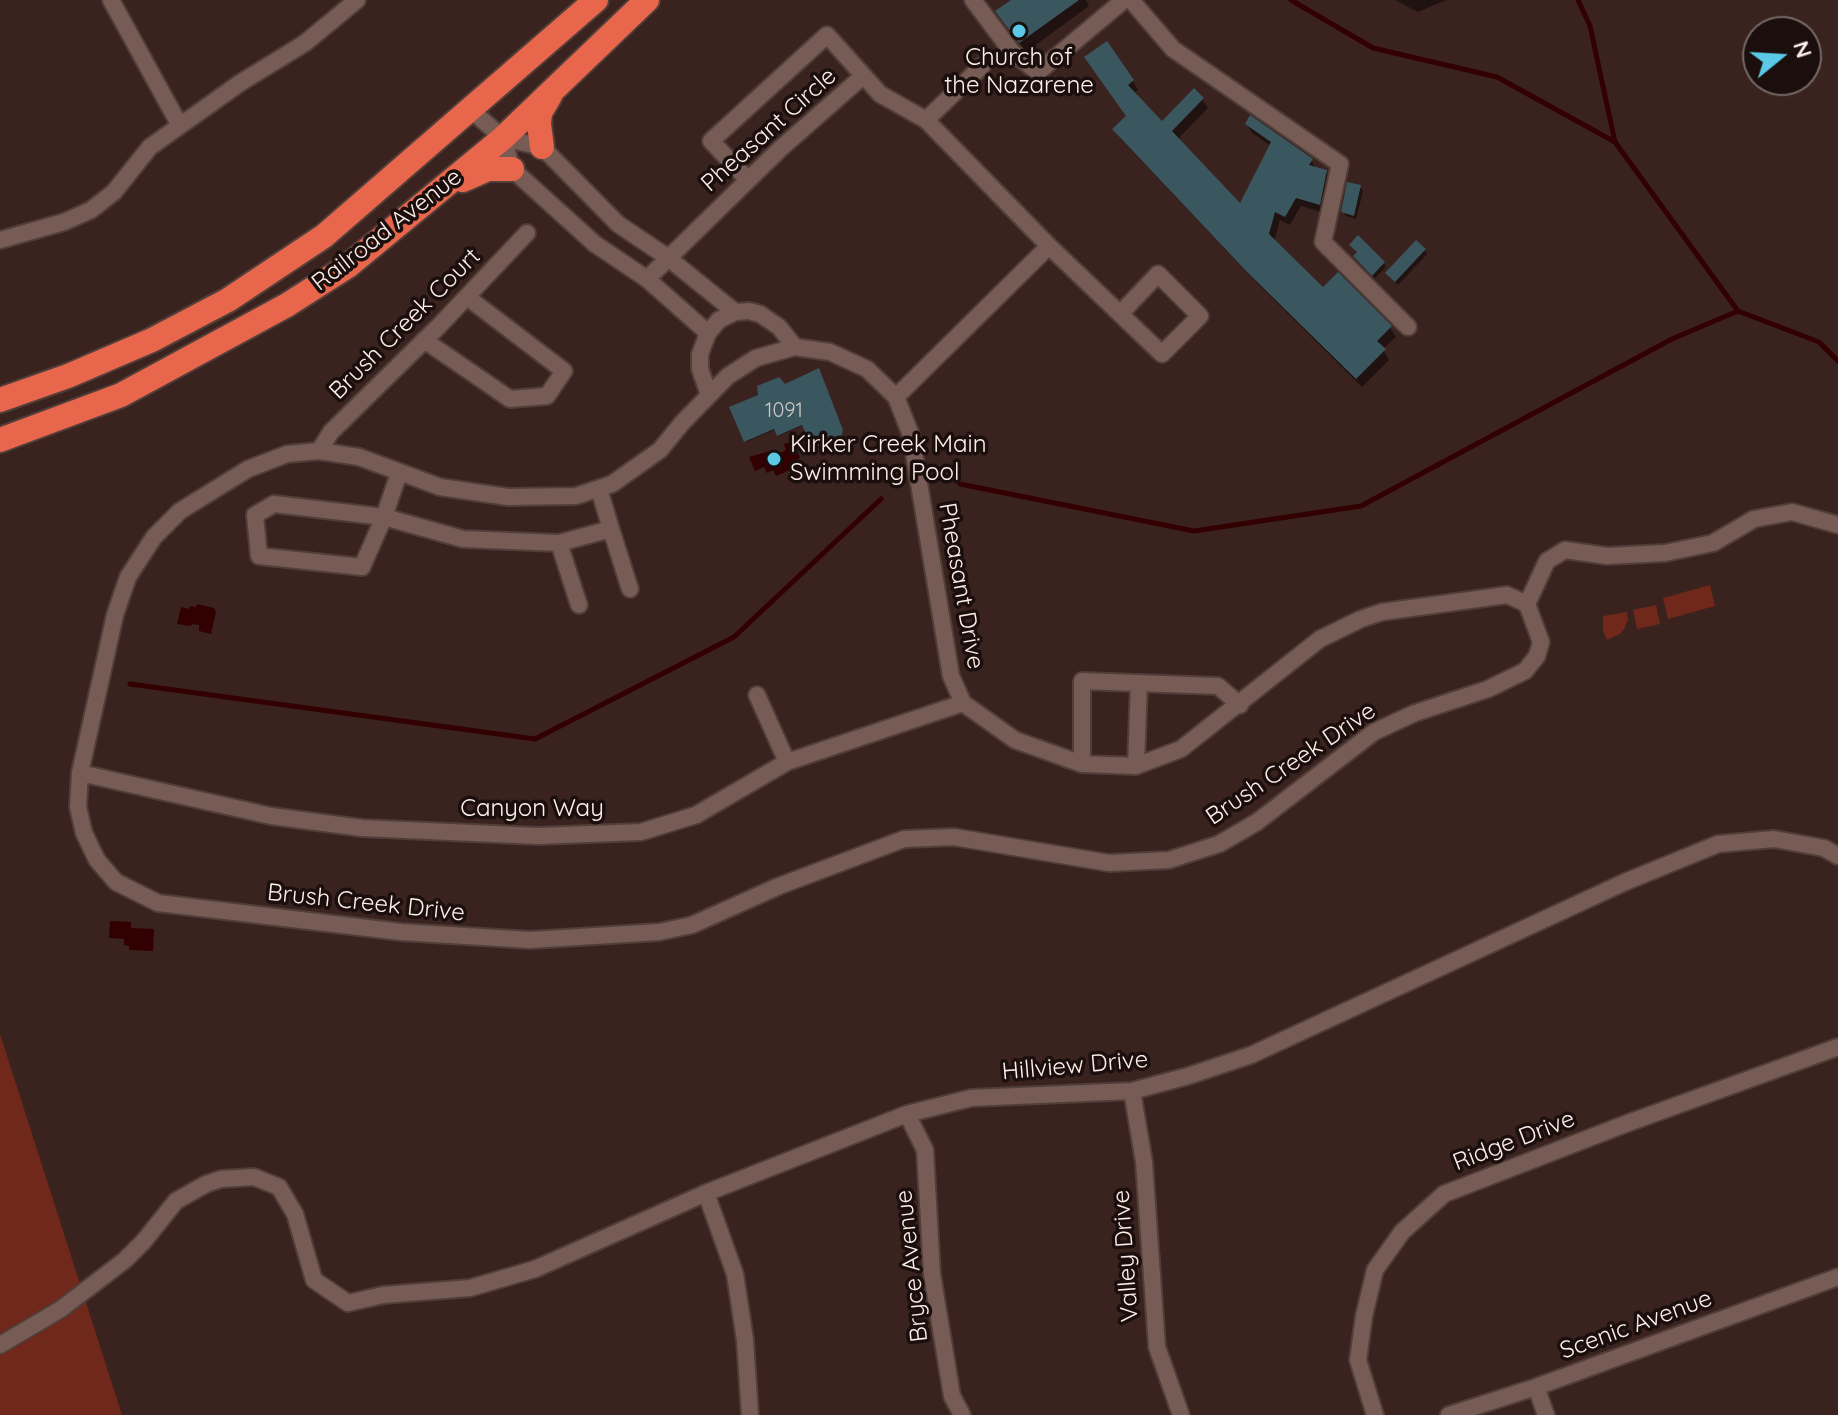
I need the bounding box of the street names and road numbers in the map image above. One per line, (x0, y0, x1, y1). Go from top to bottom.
street label: Pheasant Circle (696, 62, 842, 198)
street label: Railroad Avenue (306, 163, 468, 297)
street label: Brush Creek Court (323, 242, 487, 406)
street label: Pheasant Drive (932, 501, 990, 671)
street label: Brush Creek Drive (1201, 697, 1381, 831)
street label: Canyon Way (460, 795, 604, 823)
street label: Brush Creek Drive (266, 878, 466, 928)
street label: Hillview Drive (1001, 1045, 1149, 1087)
street label: Ridge Drive (1449, 1105, 1579, 1177)
street label: Bryce Avenue (890, 1188, 934, 1344)
street label: Valley Drive (1107, 1189, 1145, 1323)
street label: Scenic Avenue (1556, 1284, 1716, 1366)

